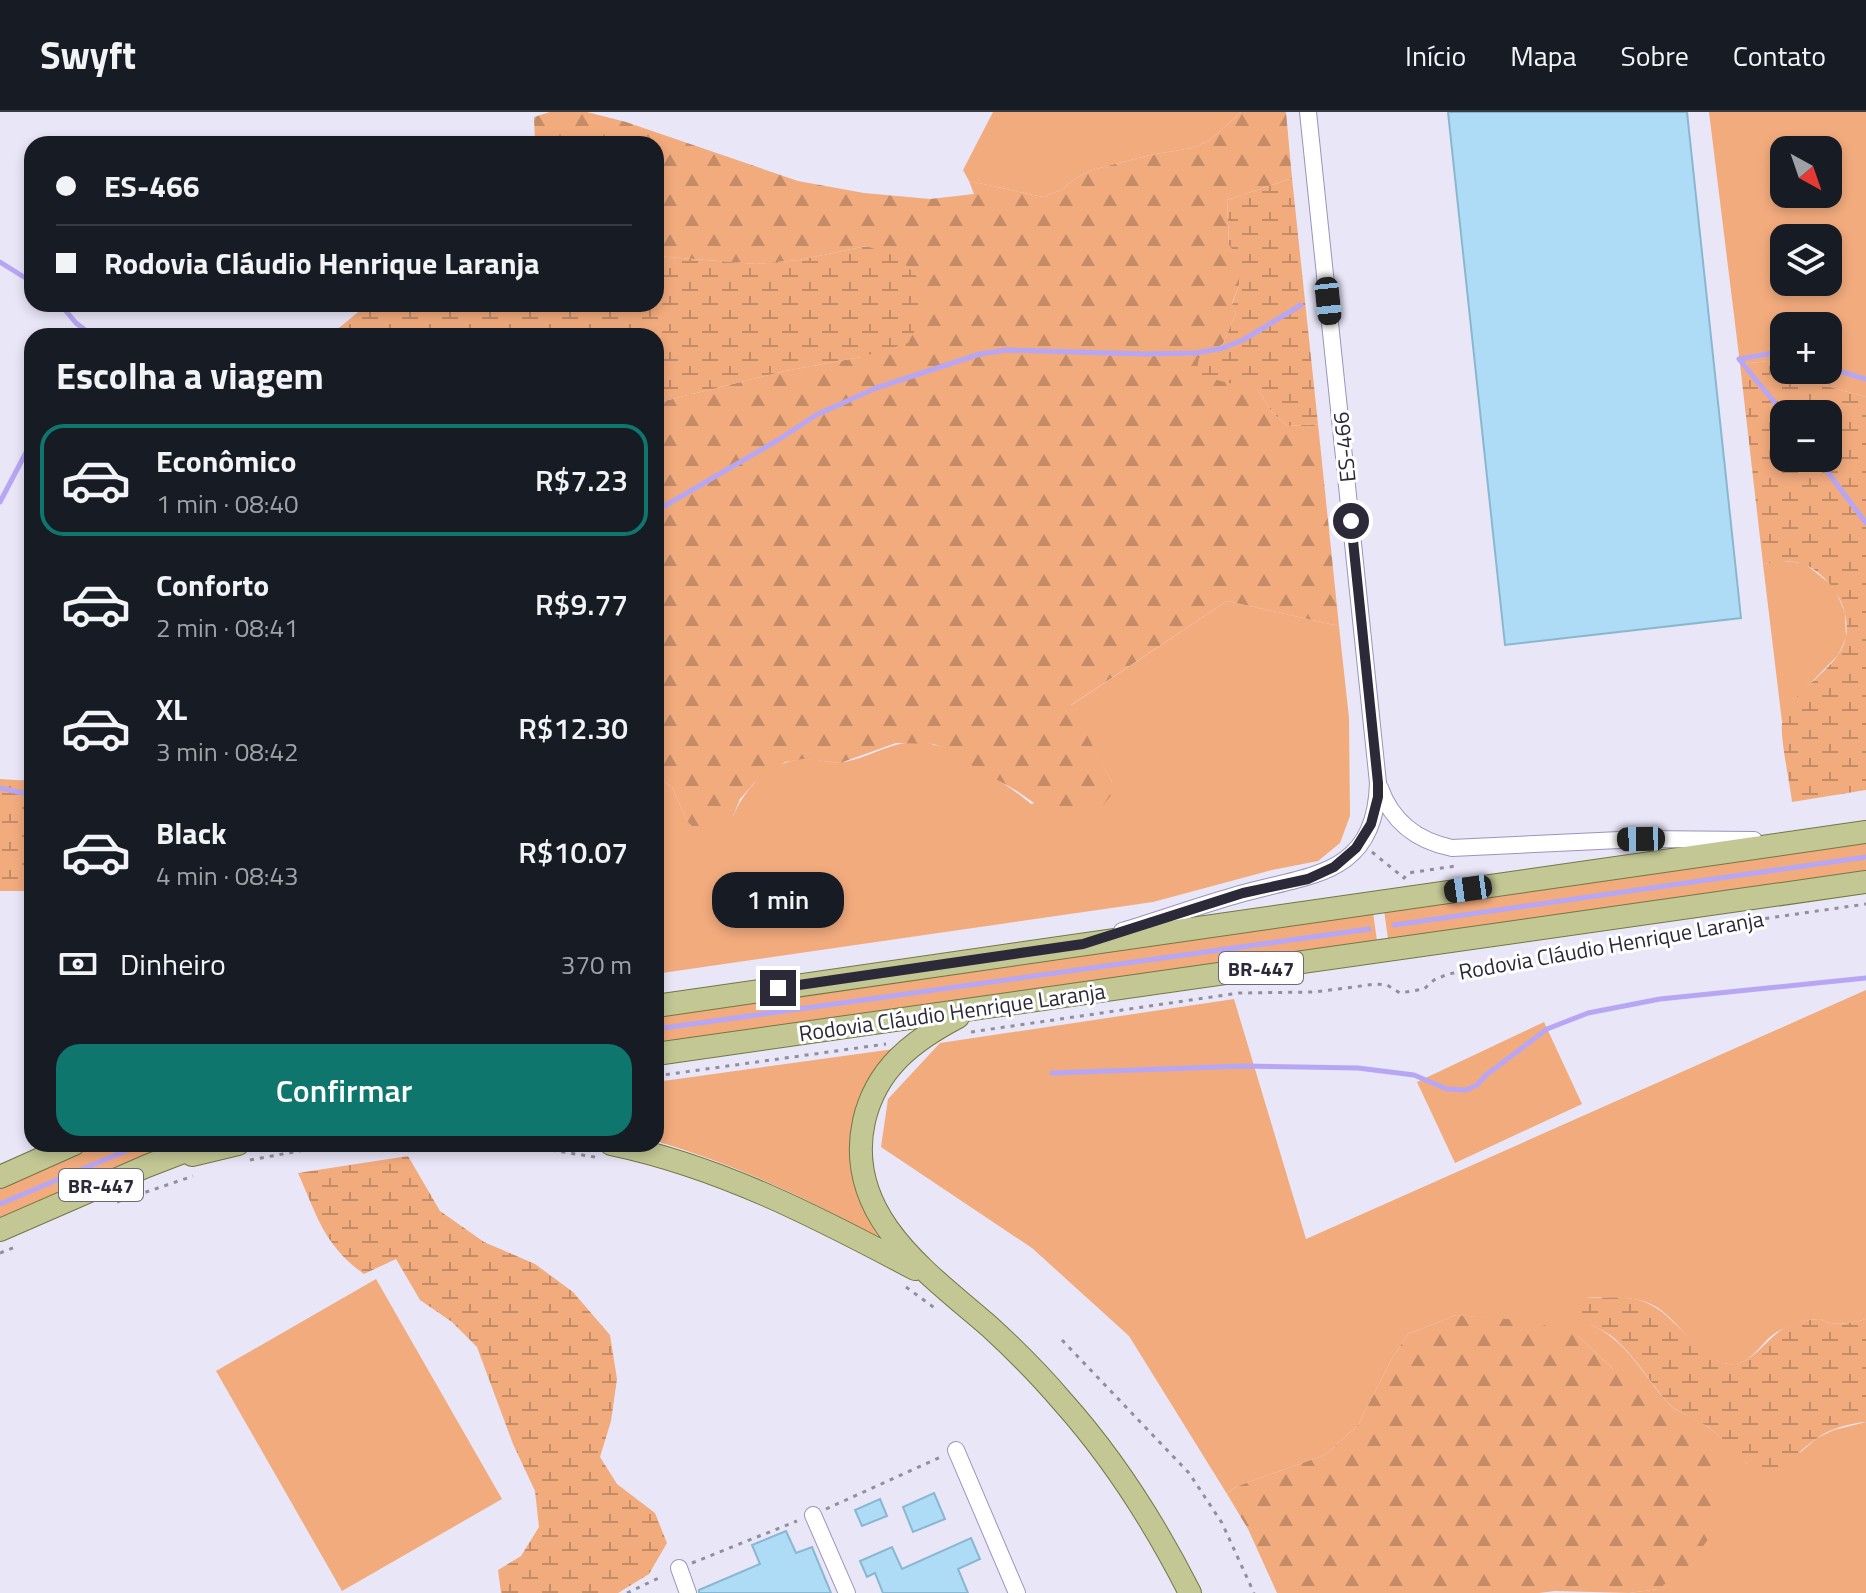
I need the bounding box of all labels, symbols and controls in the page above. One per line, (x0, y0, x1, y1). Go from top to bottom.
text: Swyft (40, 26, 136, 84)
text: Início (1405, 34, 1466, 77)
text: Mapa (1510, 34, 1577, 77)
text: Sobre (1621, 34, 1689, 77)
text: Contato (1733, 34, 1826, 77)
north arrow (1770, 136, 1842, 208)
map controls (1770, 136, 1842, 472)
text: ES-466 (104, 163, 200, 209)
button: layers (1770, 224, 1842, 296)
text: Rodovia Cláudio Henrique Laranja (104, 240, 540, 286)
car (1314, 276, 1342, 326)
button: + (1770, 312, 1842, 384)
text: Escolha a viagem (56, 348, 324, 403)
button: − (1770, 400, 1842, 472)
street label: ES-466 (1323, 410, 1365, 484)
text: Econômico (156, 438, 296, 484)
icon: car (60, 444, 132, 516)
text: R$7.23 (535, 457, 628, 503)
text: 1 min · 08:40 (156, 484, 299, 523)
route start (1333, 503, 1369, 539)
text: Conforto (156, 562, 269, 608)
icon: car (60, 568, 132, 640)
text: R$9.77 (535, 581, 628, 627)
text: 2 min · 08:41 (156, 608, 299, 647)
text: XL (156, 686, 187, 732)
icon: car (60, 692, 132, 764)
text: R$12.30 (518, 705, 628, 751)
text: 3 min · 08:42 (156, 732, 299, 771)
text: Black (156, 810, 227, 856)
icon: car (60, 816, 132, 888)
car (1617, 827, 1665, 851)
text: R$10.07 (518, 829, 628, 875)
text: 4 min · 08:43 (156, 856, 299, 895)
callout: 1 min (712, 872, 844, 928)
car (1443, 874, 1493, 904)
text: 1 min (747, 880, 809, 919)
street label: Rodovia Cláudio Henrique Laranja (1456, 901, 1766, 989)
text: Dinheiro (120, 941, 226, 987)
icon: cash (56, 942, 100, 986)
text: 370 m (561, 945, 632, 984)
road number: BR-447 (1219, 952, 1303, 984)
route end (760, 970, 796, 1006)
street label: Rodovia Cláudio Henrique Laranja (797, 974, 1107, 1050)
button: Confirmar (56, 1044, 632, 1136)
road number: BR-447 (59, 1169, 143, 1201)

